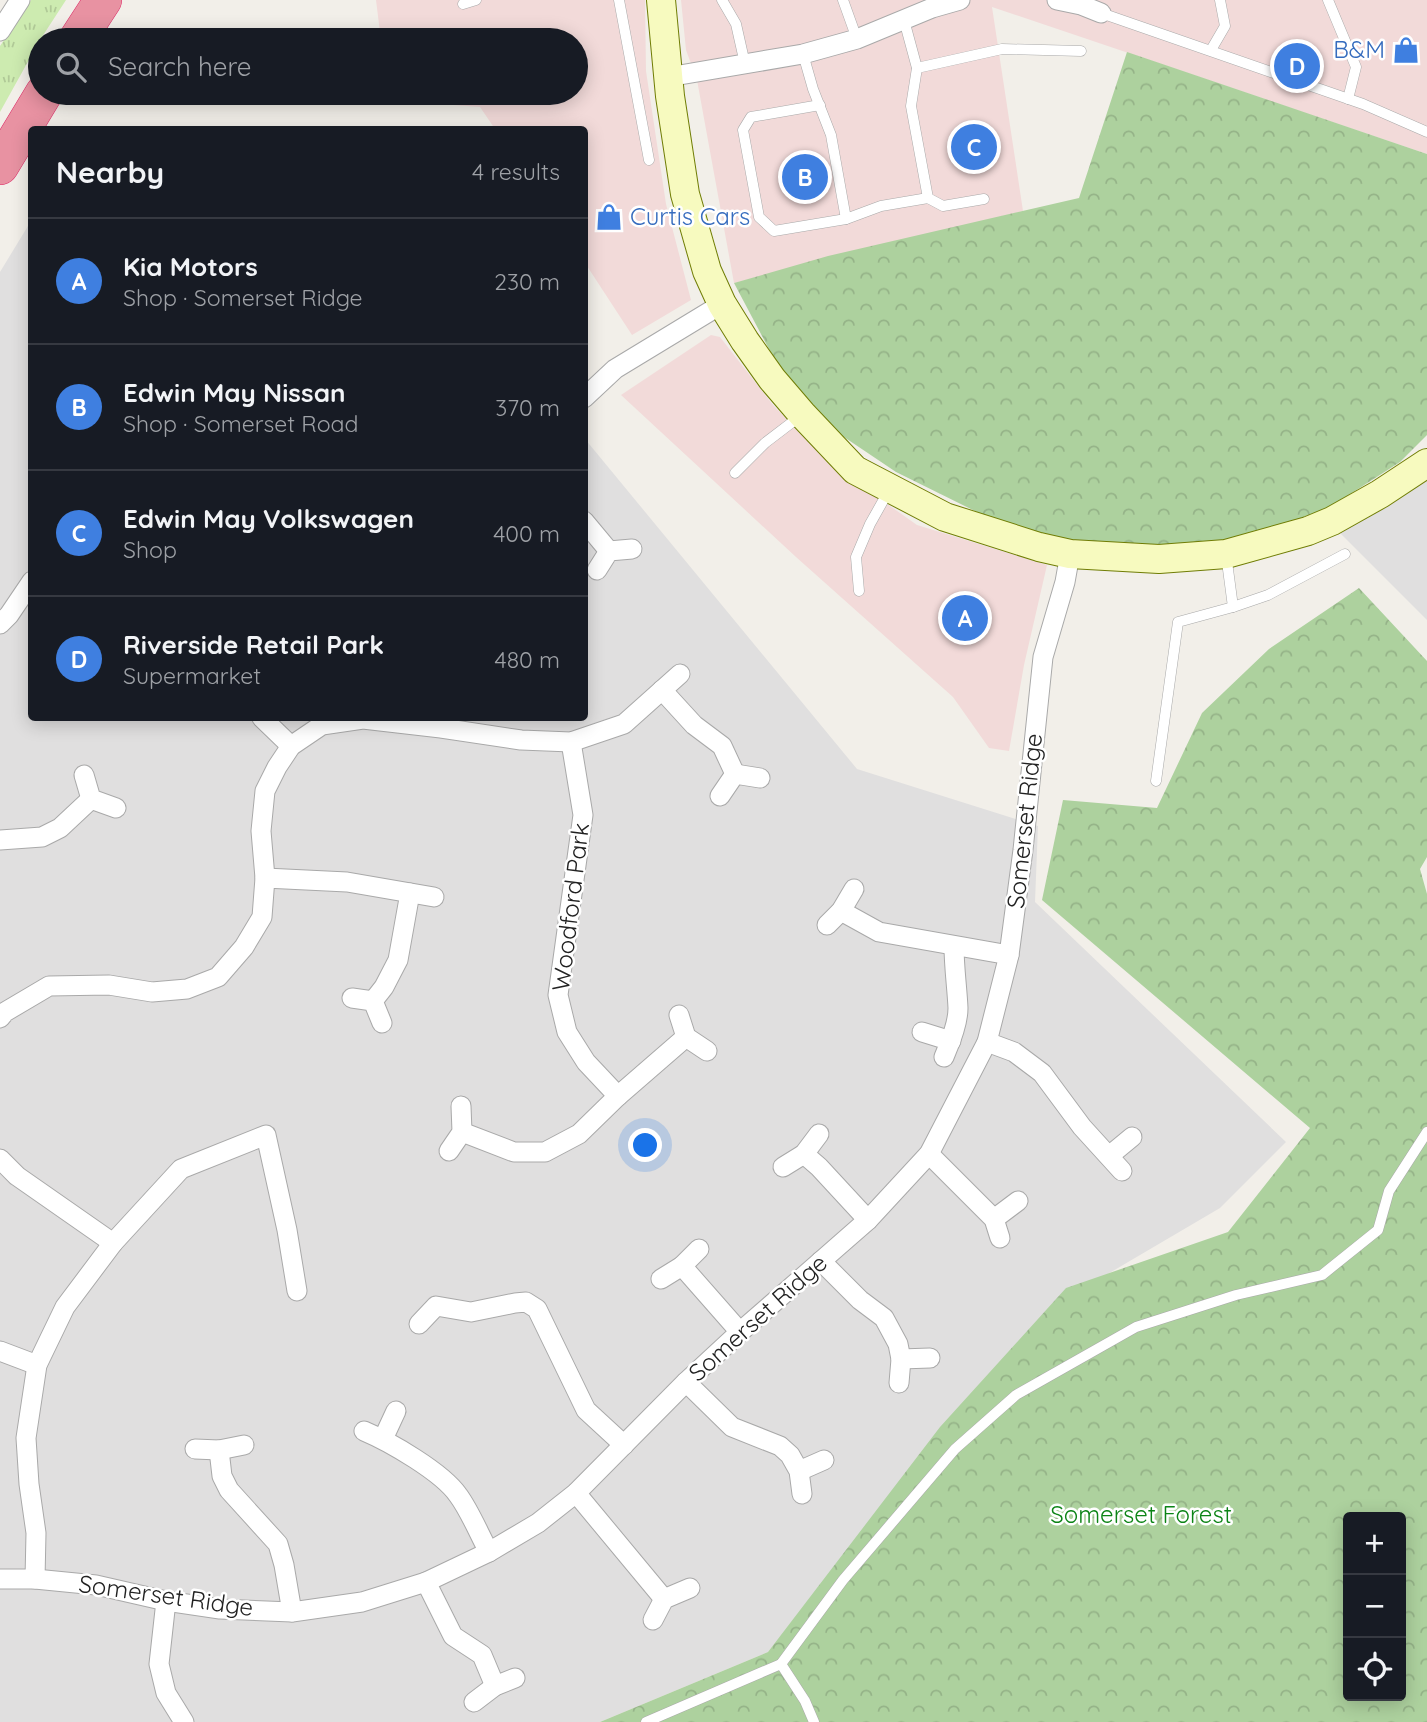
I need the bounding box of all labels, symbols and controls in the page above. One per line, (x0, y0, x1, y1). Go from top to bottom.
search box (28, 28, 588, 105)
place label: B&M (1333, 34, 1385, 64)
shop icon: B&M (1391, 35, 1421, 65)
pin: D (1274, 40, 1320, 92)
icon: search (52, 48, 90, 86)
text: Search here (108, 50, 252, 83)
pin: C (951, 121, 997, 173)
pin: B (782, 151, 828, 203)
text: Nearby (56, 153, 164, 191)
text: 4 results (472, 157, 560, 186)
place label: Curtis Cars (630, 201, 750, 231)
shop icon: Curtis Cars (594, 202, 624, 232)
text: Kia Motors (123, 250, 258, 283)
text: A (72, 267, 86, 296)
text: 230 m (494, 267, 560, 296)
text: Shop · Somerset Ridge (123, 283, 363, 312)
text: Edwin May Nissan (123, 376, 345, 409)
text: B (71, 393, 87, 422)
text: 370 m (495, 393, 560, 422)
text: Shop · Somerset Road (123, 409, 358, 438)
text: Edwin May Volkswagen (123, 502, 414, 535)
text: C (72, 519, 86, 548)
text: 400 m (493, 519, 560, 548)
text: Shop (123, 535, 177, 564)
pin: A (942, 592, 988, 644)
text: Riverside Retail Park (123, 628, 384, 661)
text: D (71, 645, 87, 674)
text: 480 m (495, 645, 560, 674)
text: Supermarket (123, 661, 261, 690)
street label: Somerset Ridge (1000, 732, 1048, 910)
street label: Woodford Park (545, 821, 595, 993)
your location (628, 1128, 662, 1162)
street label: Somerset Ridge (682, 1247, 833, 1387)
park label: Somerset Forest (1050, 1499, 1232, 1529)
map controls (1343, 1512, 1406, 1701)
button: + (1343, 1512, 1406, 1575)
street label: Somerset Ridge (77, 1568, 255, 1622)
button: − (1343, 1575, 1406, 1638)
button: locate (1343, 1638, 1406, 1701)

